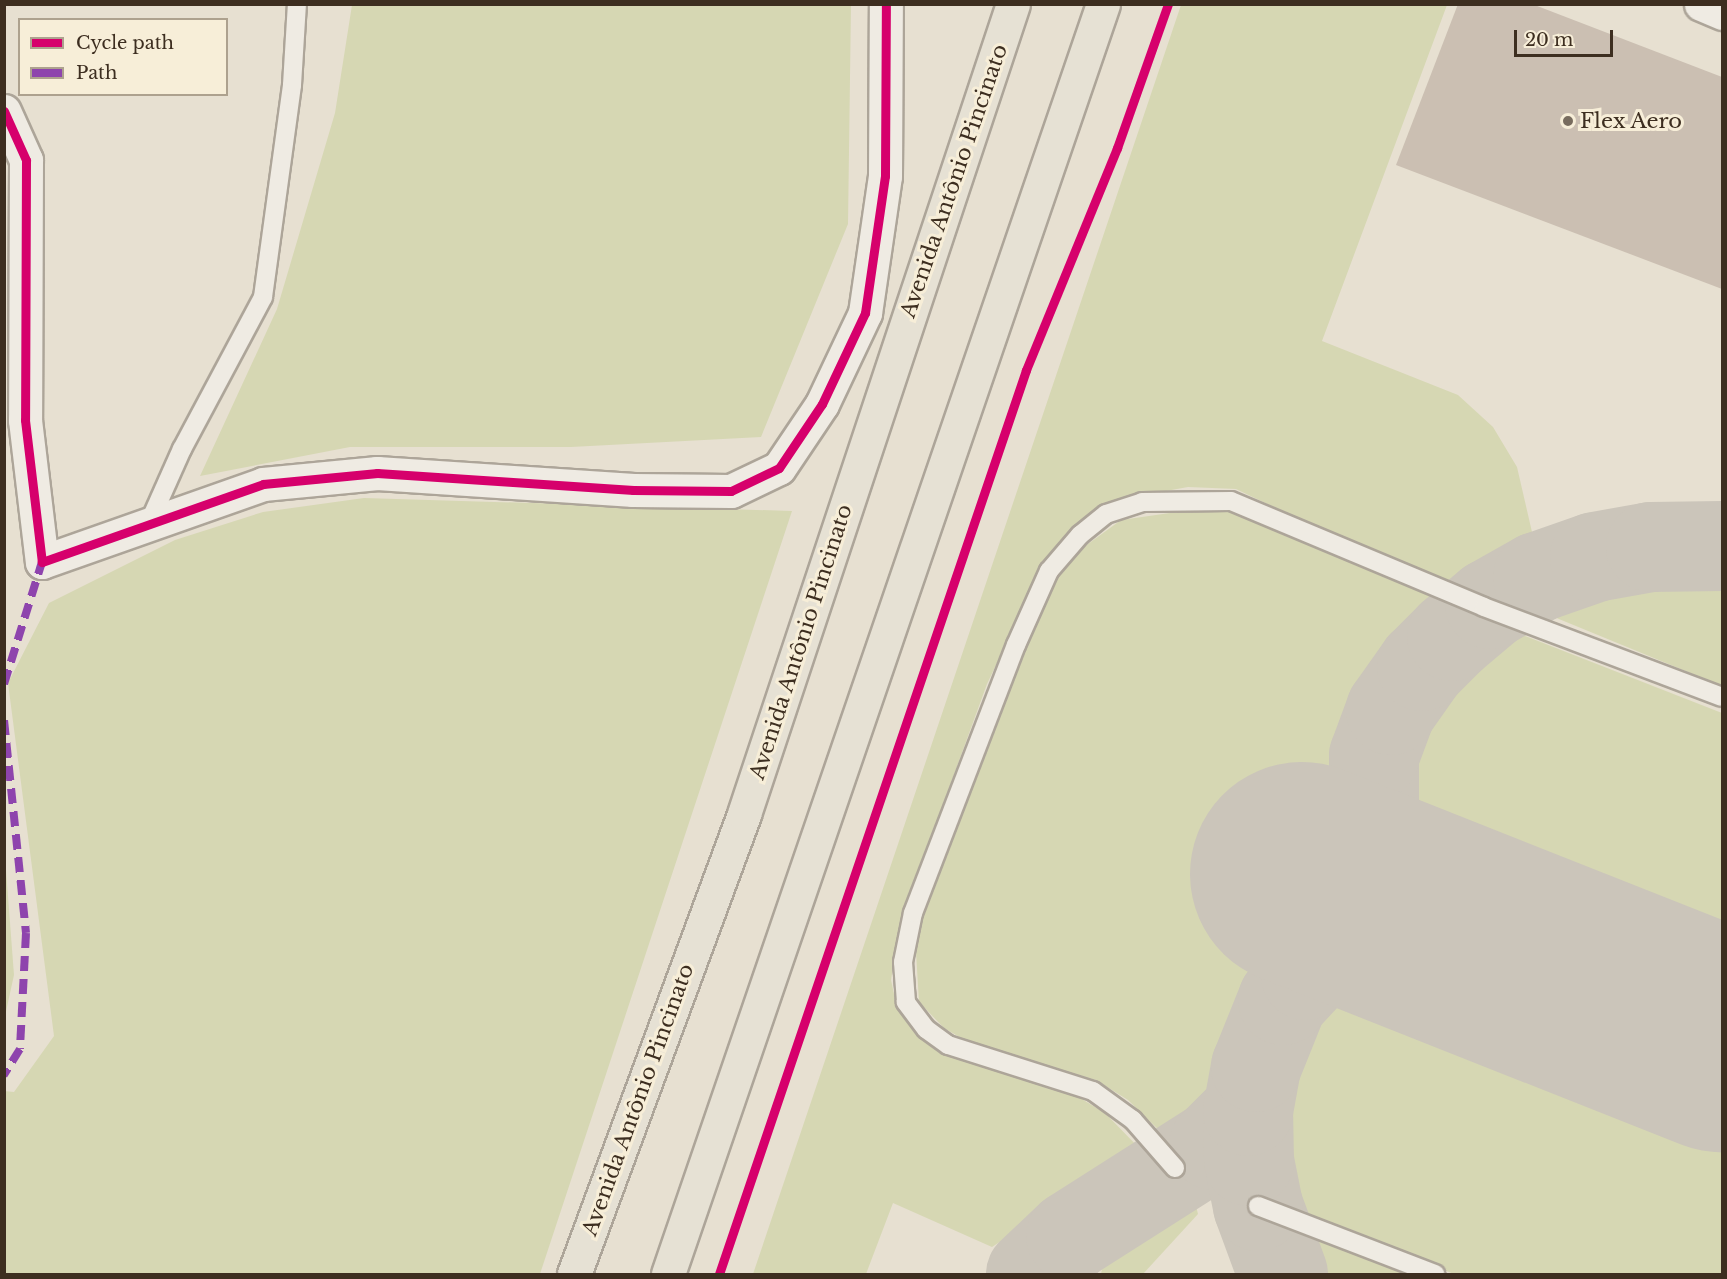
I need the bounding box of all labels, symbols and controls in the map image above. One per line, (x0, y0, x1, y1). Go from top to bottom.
legend (18, 18, 228, 96)
scale bar (1517, 18, 1616, 56)
text: 20 m (1525, 29, 1573, 51)
text: Cycle path (76, 32, 174, 54)
street label: Avenida Antônio Pincinato (895, 40, 1013, 322)
text: Path (76, 62, 117, 84)
place label: Flex Aero (1580, 108, 1683, 134)
marker: Flex Aero (1561, 114, 1575, 128)
street label: Avenida Antônio Pincinato (744, 501, 858, 783)
street label: Avenida Antônio Pincinato (577, 960, 699, 1240)

